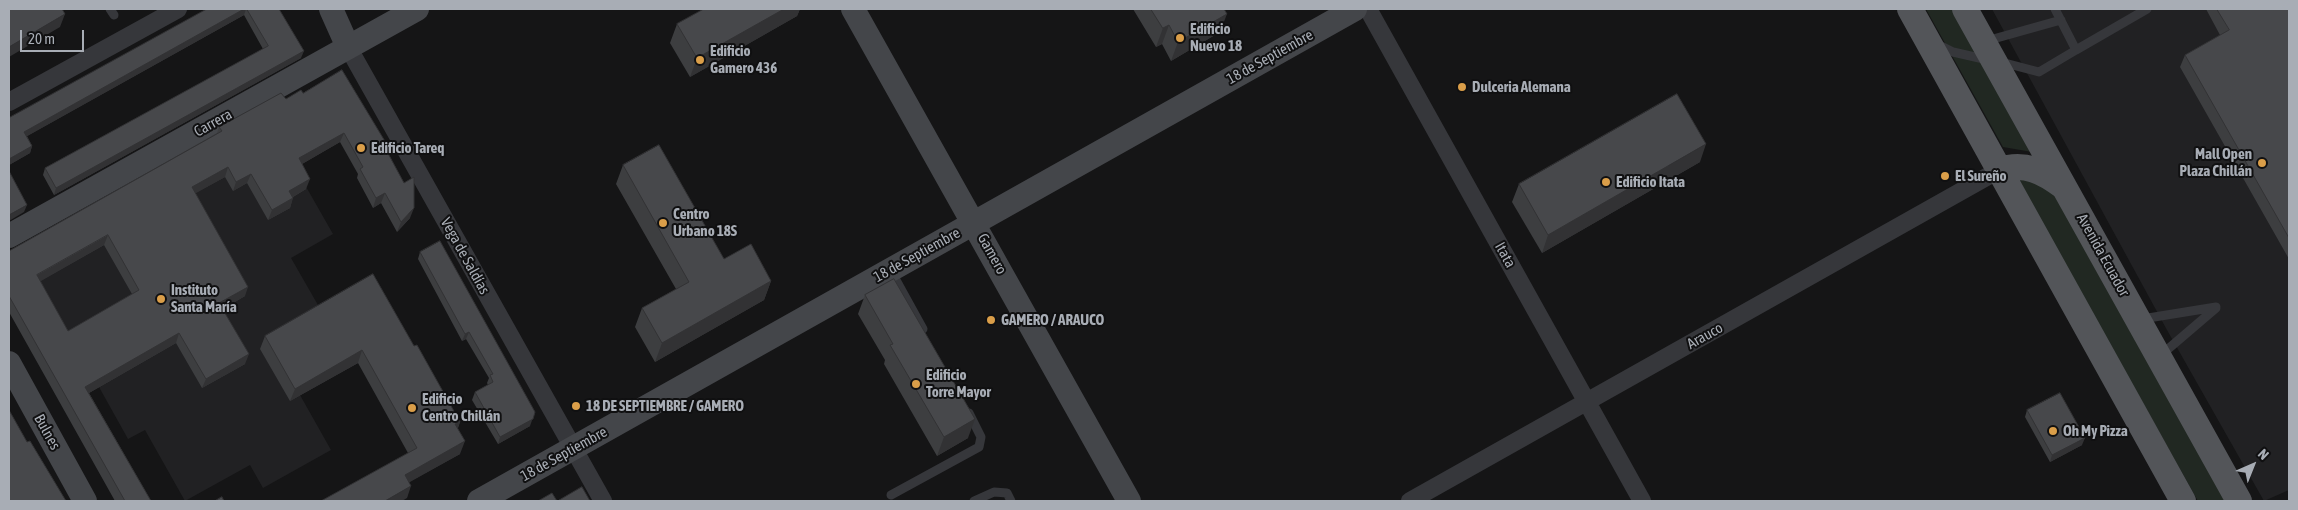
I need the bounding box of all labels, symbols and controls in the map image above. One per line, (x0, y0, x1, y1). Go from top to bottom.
scale bar (22, 20, 86, 52)
place label: Edificio Nuevo 18 (1190, 20, 1242, 55)
street label: 18 de Septiembre (1224, 26, 1316, 88)
text: 20 m (28, 30, 55, 47)
marker: Edificio Nuevo 18 (1174, 32, 1186, 44)
place label: Edificio Gamero 436 (710, 42, 777, 77)
marker: Edificio Gamero 436 (694, 54, 706, 66)
place label: Dulceria Alemana (1472, 78, 1571, 96)
marker: Dulceria Alemana (1456, 81, 1468, 93)
street label: Carrera (191, 105, 235, 141)
place label: Edificio Tareq (371, 139, 444, 157)
marker: Edificio Tareq (355, 142, 367, 154)
place label: Mall Open Plaza Chillán (2180, 145, 2252, 180)
marker: Mall Open Plaza Chillán (2256, 157, 2268, 169)
place label: El Sureño (1955, 167, 2007, 185)
marker: El Sureño (1939, 170, 1951, 182)
place label: Edificio Itata (1616, 173, 1685, 191)
marker: Edificio Itata (1600, 176, 1612, 188)
place label: Centro Urbano 18S (673, 205, 737, 240)
street label: Avenida Ecuador (2073, 210, 2133, 300)
street label: Vega de Saldías (437, 215, 493, 297)
marker: Centro Urbano 18S (657, 217, 669, 229)
street label: 18 de Septiembre (871, 224, 963, 286)
street label: Gamero (973, 230, 1011, 278)
street label: Itata (1491, 239, 1519, 271)
place label: Instituto Santa María (171, 281, 237, 316)
marker: Instituto Santa María (155, 293, 167, 305)
place label: GAMERO / ARAUCO (1001, 311, 1104, 329)
marker: GAMERO / ARAUCO (985, 314, 997, 326)
street label: Arauco (1684, 319, 1726, 353)
place label: Edificio Torre Mayor (926, 366, 991, 401)
marker: Edificio Torre Mayor (910, 378, 922, 390)
place label: Edificio Centro Chillán (422, 390, 500, 425)
place label: 18 DE SEPTIEMBRE / GAMERO (586, 397, 744, 415)
marker: 18 DE SEPTIEMBRE / GAMERO (570, 400, 582, 412)
marker: Edificio Centro Chillán (406, 402, 418, 414)
street label: Bulnes (30, 411, 64, 453)
place label: Oh My Pizza (2063, 422, 2128, 440)
street label: 18 de Septiembre (518, 423, 610, 485)
marker: Oh My Pizza (2047, 425, 2059, 437)
north arrow (2228, 440, 2278, 490)
text: N (2255, 446, 2272, 463)

